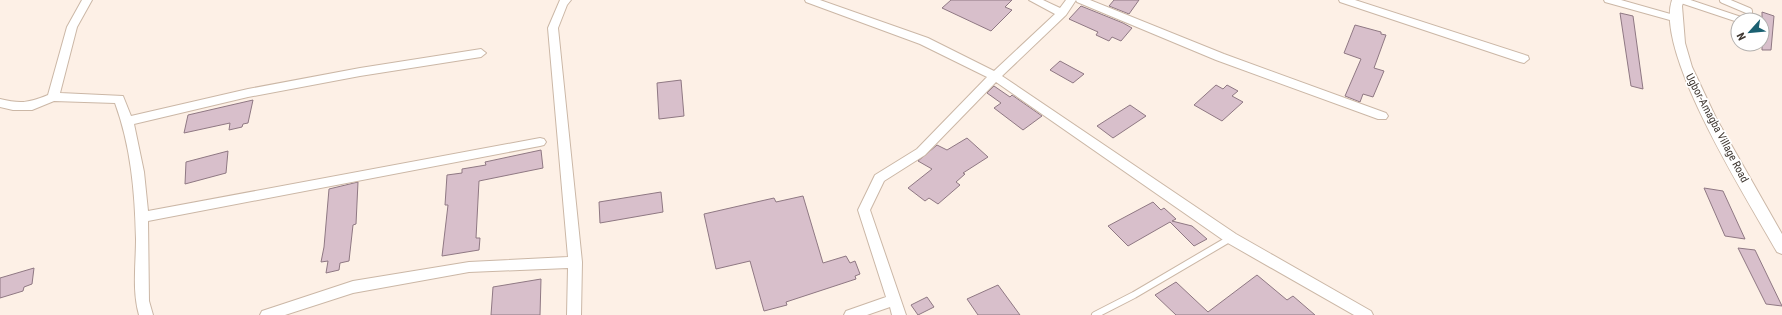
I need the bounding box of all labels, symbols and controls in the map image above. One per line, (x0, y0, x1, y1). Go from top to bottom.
north arrow (1730, 12, 1770, 52)
text: N (1734, 30, 1749, 42)
street label: Ugbor-Amagba Village Road (1683, 71, 1751, 185)

